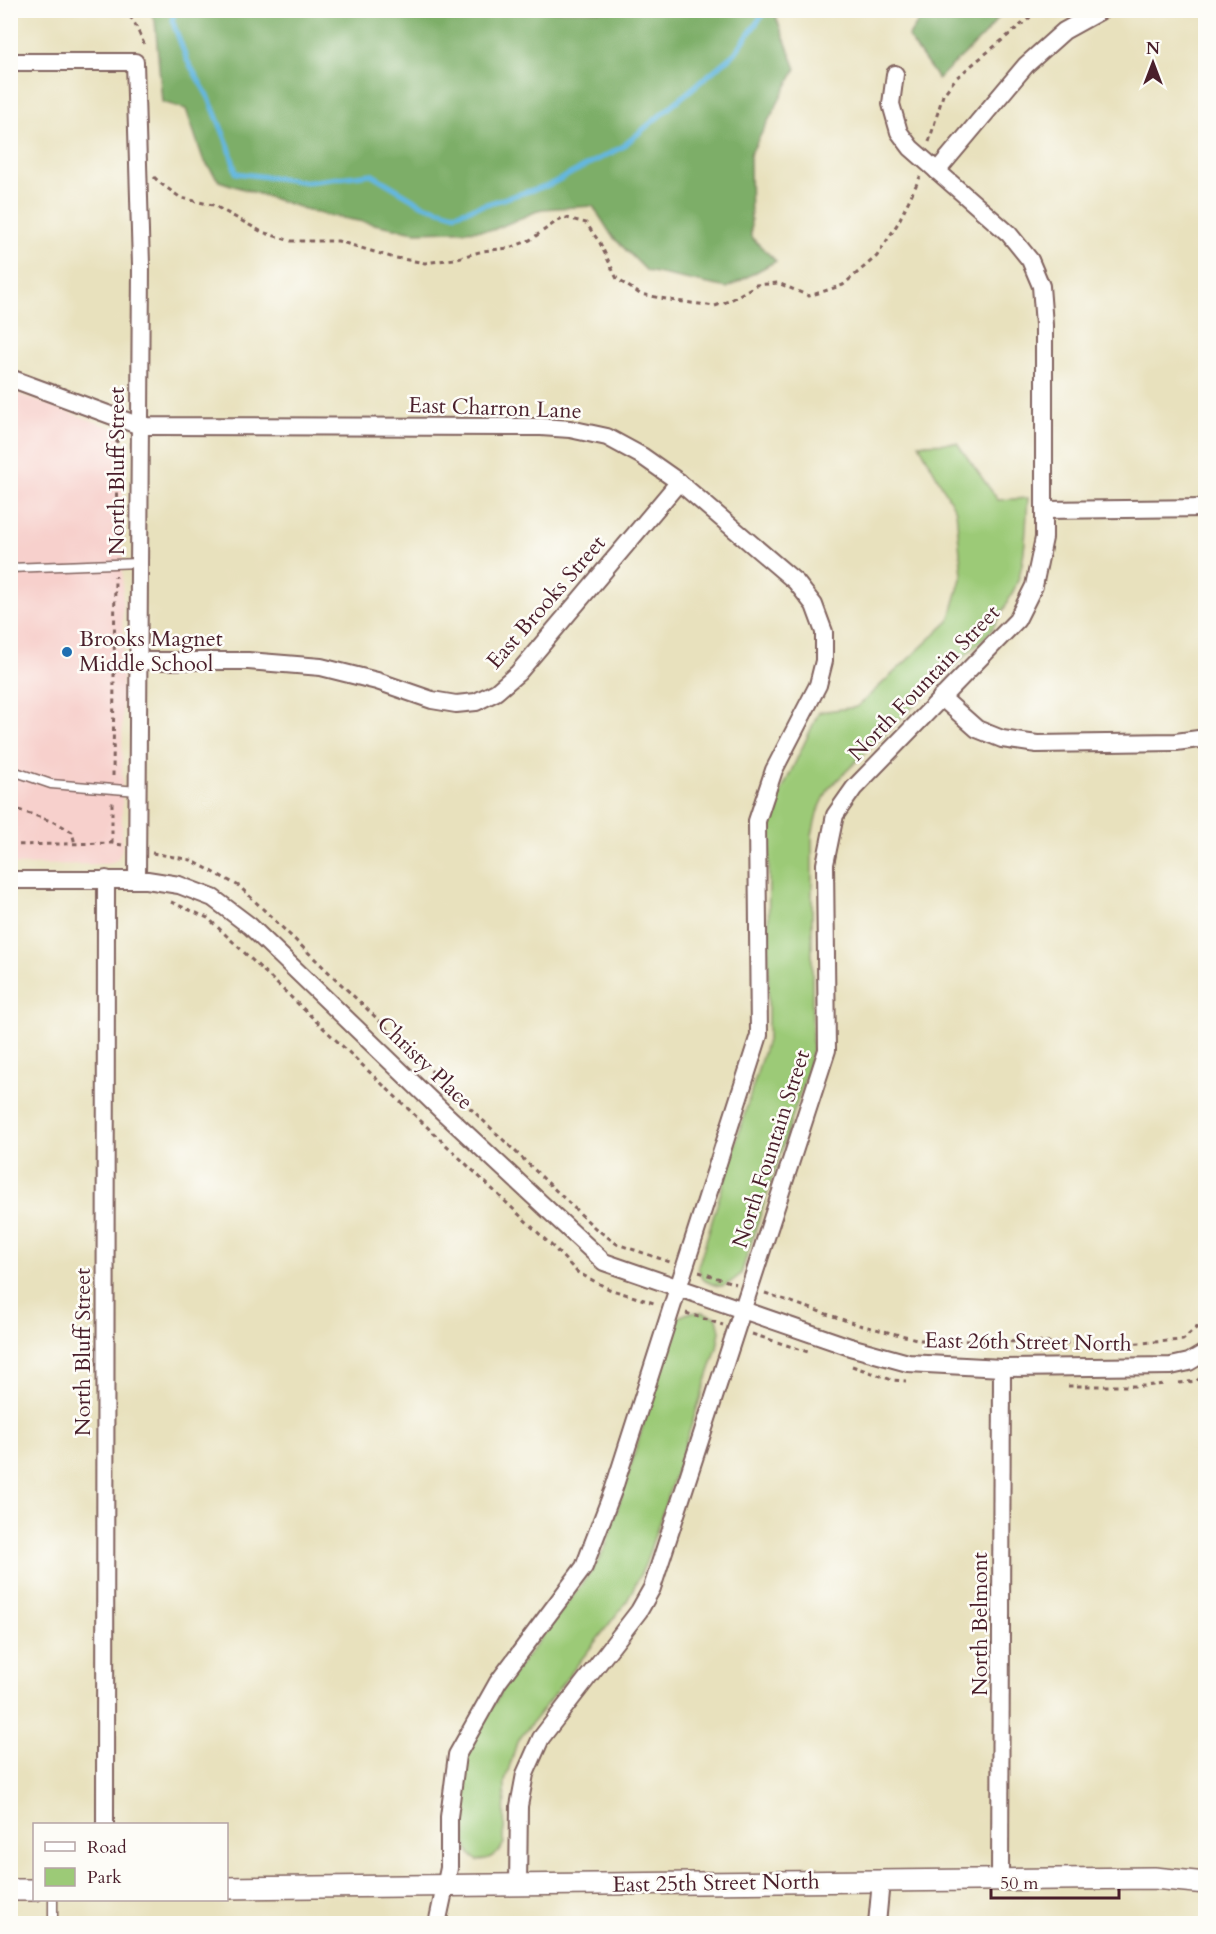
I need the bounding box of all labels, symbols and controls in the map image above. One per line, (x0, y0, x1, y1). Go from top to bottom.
north arrow (1123, 33, 1183, 93)
text: N (1146, 38, 1160, 60)
street label: North Bluff Street (102, 387, 132, 555)
street label: East Charron Lane (408, 390, 582, 426)
street label: East Brooks Street (480, 529, 612, 675)
street label: North Fountain Street (841, 598, 1007, 768)
place label: Brooks Magnet Middle School (79, 624, 223, 679)
marker: Brooks Magnet Middle School (60, 645, 74, 659)
street label: Christy Place (370, 1009, 480, 1117)
street label: North Fountain Street (725, 1046, 817, 1252)
street label: North Bluff Street (68, 1268, 98, 1436)
street label: East 26th Street North (924, 1325, 1132, 1359)
street label: North Belmont (965, 1552, 995, 1696)
legend (33, 1823, 228, 1901)
text: Road (87, 1835, 127, 1860)
scale bar (991, 1862, 1118, 1900)
text: Park (87, 1865, 122, 1890)
street label: East 25th Street North (612, 1866, 820, 1900)
text: 50 m (1000, 1871, 1039, 1896)

